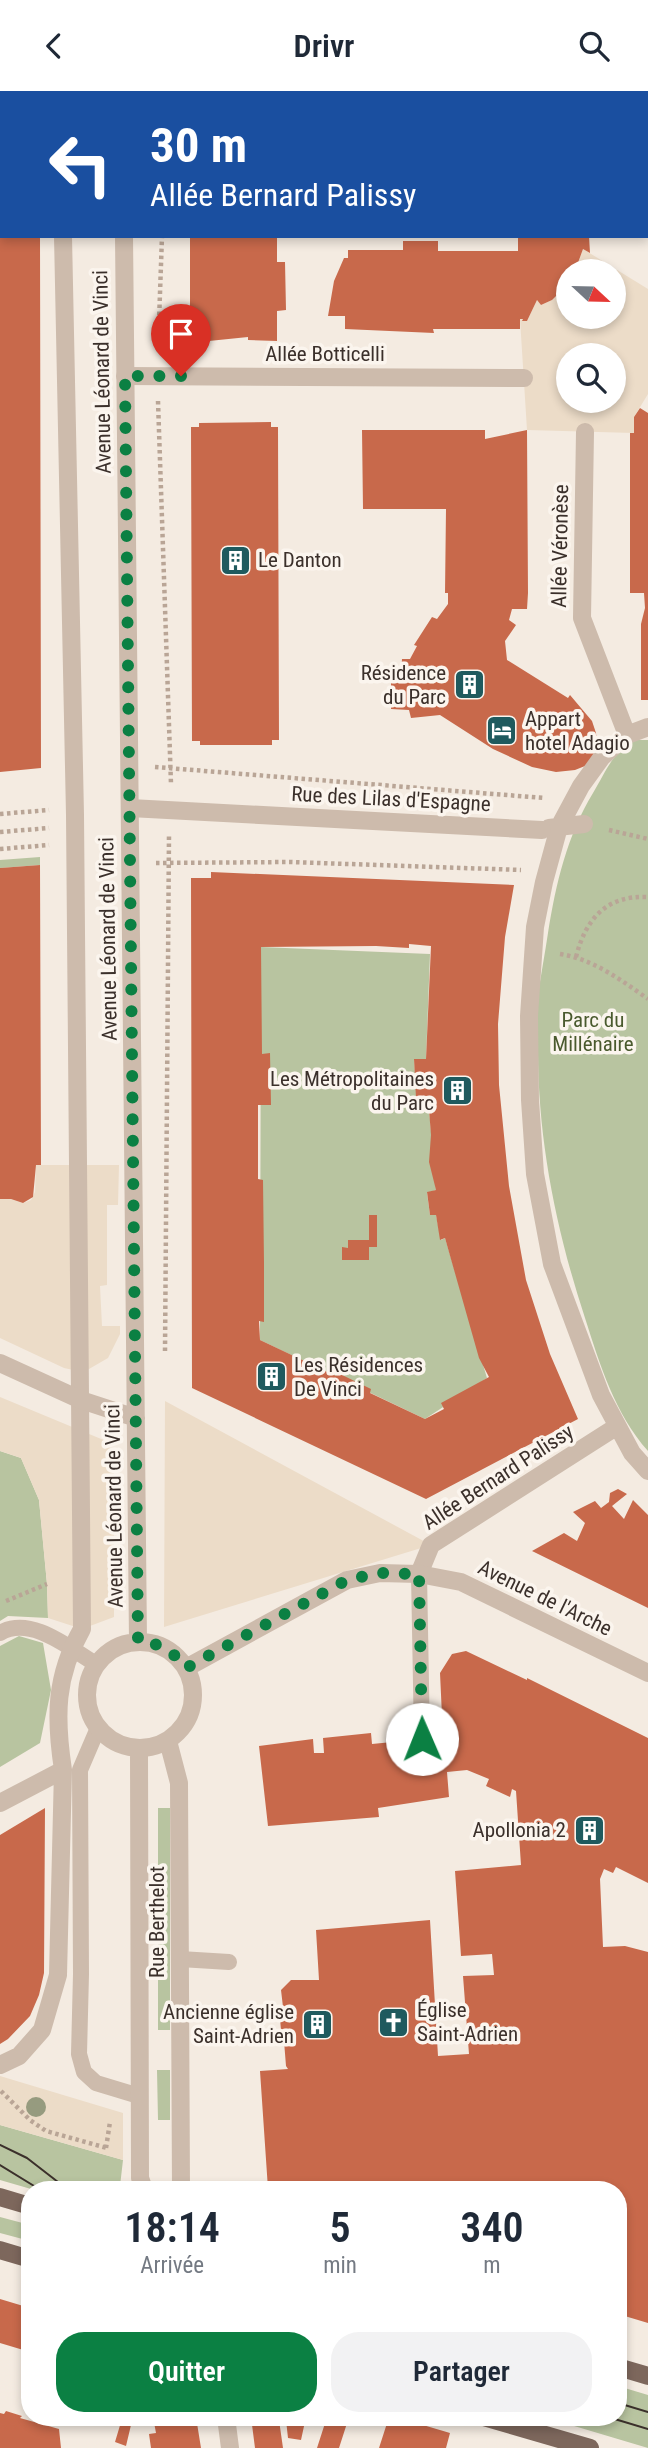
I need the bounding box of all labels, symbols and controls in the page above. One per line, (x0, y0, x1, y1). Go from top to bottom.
icon: back (35, 27, 73, 65)
text: Drivr (294, 27, 355, 65)
icon: search (575, 27, 613, 65)
text: 30 m (150, 117, 247, 174)
icon: left (35, 119, 126, 210)
text: Allée Bernard Palissy (150, 176, 416, 214)
north arrow (556, 259, 626, 329)
map controls (556, 259, 626, 413)
street label: Avenue Léonard de Vinci (88, 270, 116, 474)
pin (151, 304, 211, 376)
icon: arrive (162, 315, 200, 353)
street label: Allée Botticelli (265, 342, 385, 366)
button: search (556, 343, 626, 413)
street label: Allée Véronèse (547, 484, 573, 608)
building icon: Le Danton (218, 543, 252, 577)
place label: Le Danton (258, 548, 342, 572)
place label: Résidence du Parc (361, 661, 446, 709)
building icon: Résidence du Parc (452, 668, 486, 702)
place label: Appart hotel Adagio (525, 707, 630, 755)
hotel icon: Appart hotel Adagio (485, 714, 519, 748)
street label: Rue des Lilas d'Espagne (291, 782, 491, 816)
street label: Avenue Léonard de Vinci (94, 837, 122, 1041)
park label: Parc du Millénaire (552, 1008, 634, 1056)
place label: Les Métropolitaines du Parc (270, 1067, 434, 1115)
building icon: Les Métropolitaines du Parc (440, 1074, 474, 1108)
place label: Les Résidences De Vinci (294, 1353, 423, 1401)
building icon: Les Résidences De Vinci (254, 1360, 288, 1394)
street label: Avenue Léonard de Vinci (100, 1404, 128, 1608)
street label: Allée Bernard Palissy (418, 1419, 578, 1535)
street label: Avenue de l'Arche (474, 1555, 616, 1641)
position arrow (385, 1702, 459, 1776)
building icon: Apollonia 2 (572, 1813, 606, 1847)
place label: Apollonia 2 (473, 1818, 566, 1842)
street label: Rue Berthelot (145, 1866, 169, 1978)
place label: Église Saint-Adrien (417, 1998, 518, 2046)
place label: Ancienne église Saint-Adrien (163, 2000, 294, 2048)
church icon: Église Saint-Adrien (377, 2005, 411, 2039)
building icon: Ancienne église Saint-Adrien (300, 2007, 334, 2041)
text: 18:14 (124, 2203, 220, 2252)
text: 5 (330, 2203, 351, 2252)
text: 340 (460, 2203, 524, 2252)
text: Arrivée (140, 2252, 204, 2279)
text: min (323, 2252, 357, 2279)
text: m (483, 2252, 501, 2279)
button: Quitter (56, 2332, 317, 2412)
button: Partager (331, 2332, 592, 2412)

